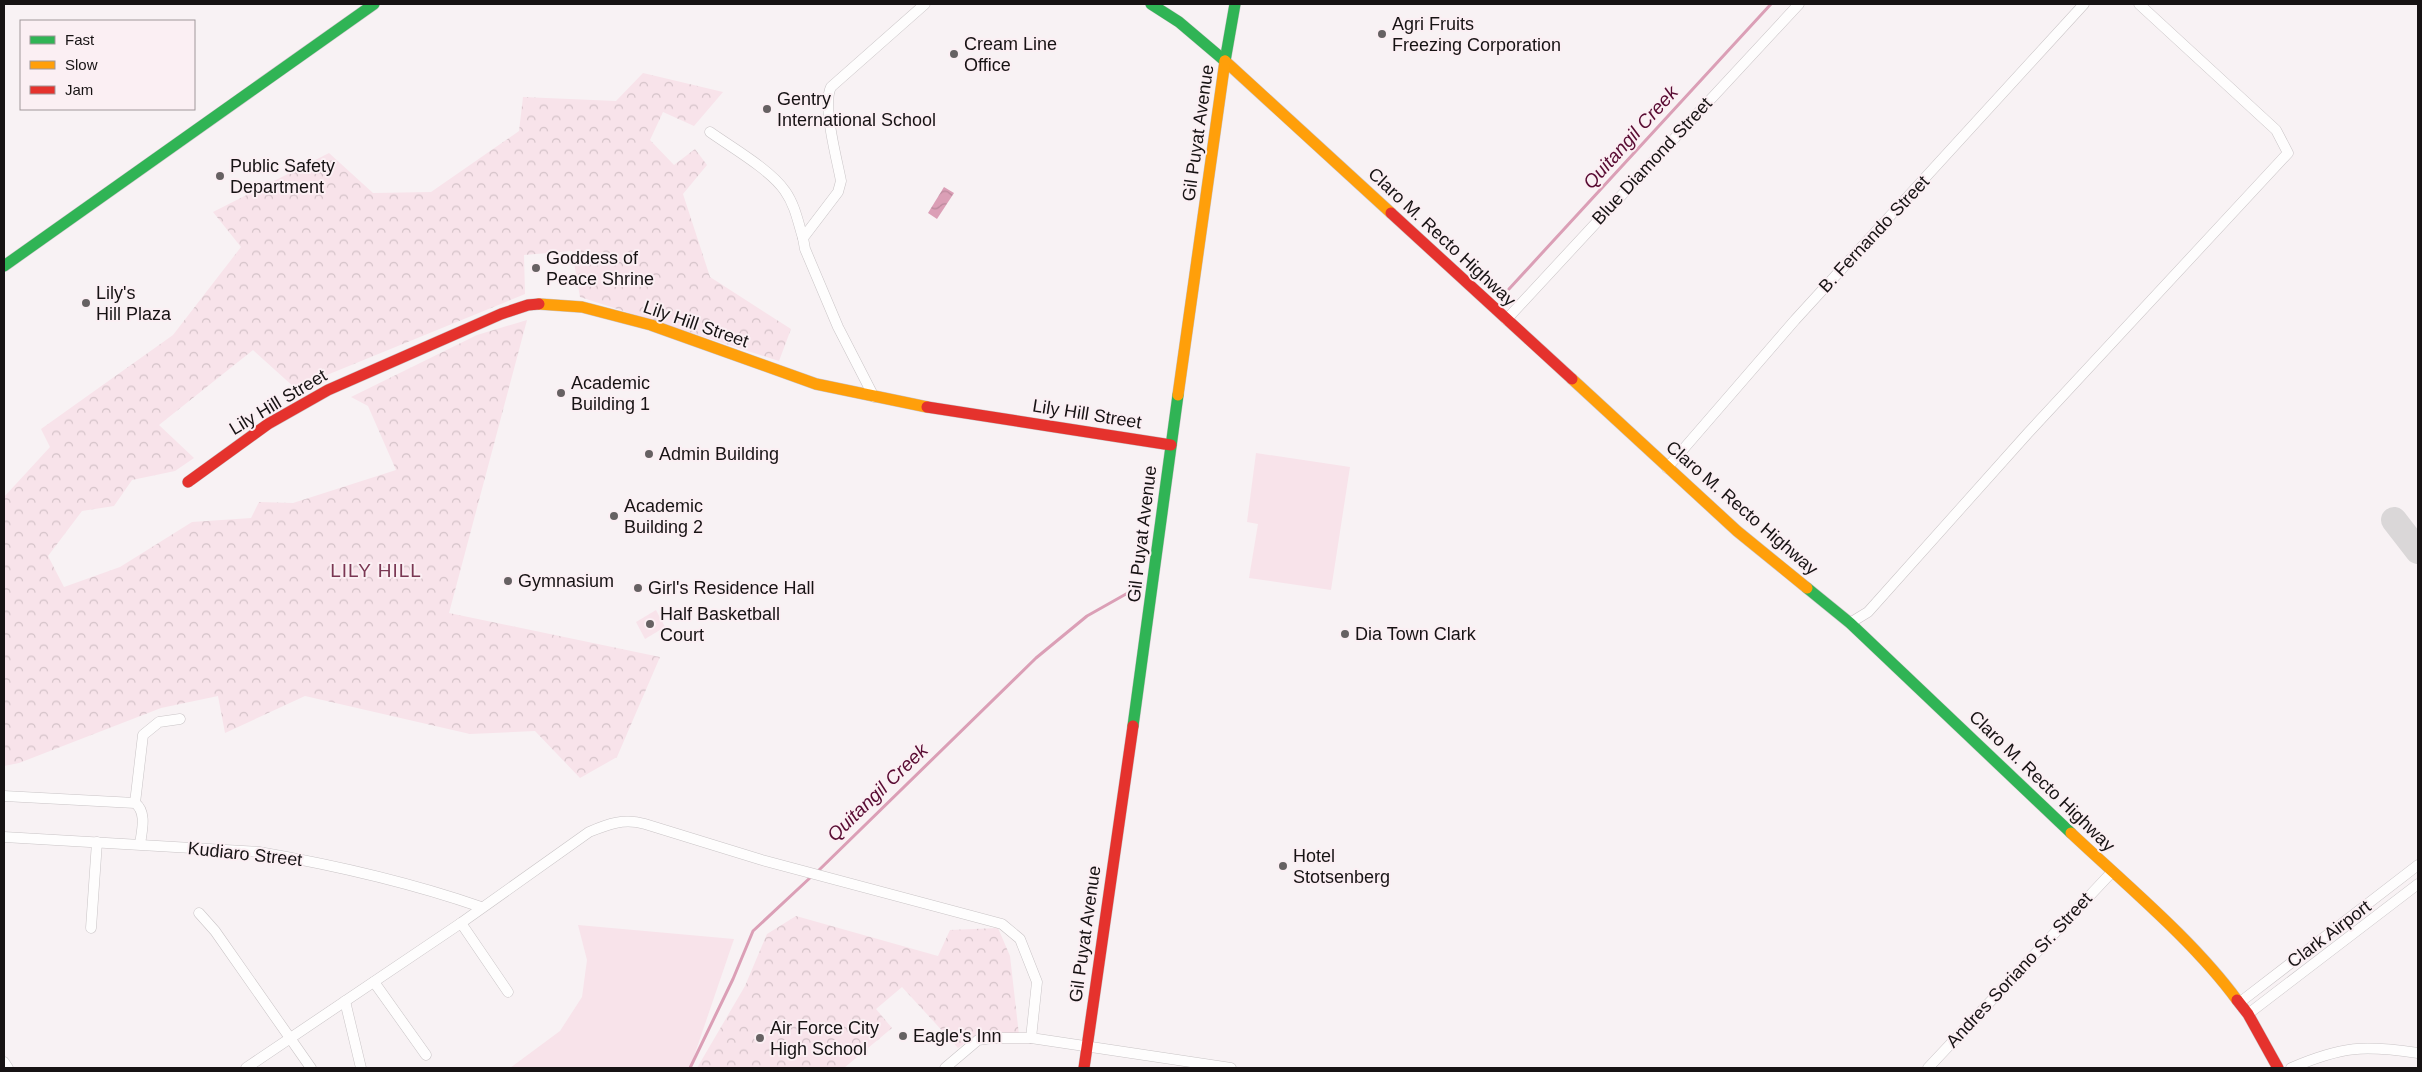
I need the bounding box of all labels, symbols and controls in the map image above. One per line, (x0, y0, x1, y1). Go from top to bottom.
place label: Agri Fruits Freezing Corporation (1392, 14, 1561, 55)
legend (20, 20, 195, 110)
marker: Agri Fruits Freezing Corporation (1376, 28, 1388, 40)
text: Fast (65, 31, 95, 48)
place label: Cream Line Office (964, 34, 1057, 75)
marker: Cream Line Office (948, 48, 960, 60)
text: Slow (65, 56, 98, 73)
street label: Gil Puyat Avenue (1179, 63, 1217, 203)
text: Jam (65, 81, 93, 98)
water label: Quitangil Creek (1579, 81, 1683, 193)
place label: Gentry International School (777, 89, 936, 130)
street label: Blue Diamond Street (1588, 93, 1716, 229)
marker: Gentry International School (761, 103, 773, 115)
place label: Public Safety Department (230, 156, 335, 197)
street label: Claro M. Recto Highway (1364, 164, 1520, 310)
marker: Public Safety Department (214, 170, 226, 182)
street label: B. Fernando Street (1815, 172, 1933, 296)
place label: Goddess of Peace Shrine (546, 248, 654, 289)
marker: Goddess of Peace Shrine (530, 262, 542, 274)
place label: Lily's Hill Plaza (96, 283, 172, 324)
marker: Lily's Hill Plaza (80, 297, 92, 309)
street label: Lily Hill Street (641, 297, 751, 351)
street label: Lily Hill Street (226, 365, 330, 439)
place label: Academic Building 1 (571, 373, 650, 414)
marker: Academic Building 1 (555, 387, 567, 399)
street label: Lily Hill Street (1031, 396, 1143, 432)
street label: Claro M. Recto Highway (1662, 437, 1822, 579)
place label: Admin Building (659, 444, 779, 464)
marker: Admin Building (643, 448, 655, 460)
street label: Gil Puyat Avenue (1124, 464, 1160, 604)
place label: Academic Building 2 (624, 496, 703, 537)
marker: Academic Building 2 (608, 510, 620, 522)
district label: LILY HILL (330, 560, 422, 581)
place label: Gymnasium (518, 571, 614, 591)
marker: Gymnasium (502, 575, 514, 587)
place label: Girl's Residence Hall (648, 578, 815, 598)
marker: Girl's Residence Hall (632, 582, 644, 594)
place label: Half Basketball Court (660, 604, 780, 645)
marker: Half Basketball Court (644, 618, 656, 630)
place label: Dia Town Clark (1355, 624, 1477, 644)
marker: Dia Town Clark (1339, 628, 1351, 640)
street label: Claro M. Recto Highway (1965, 706, 2119, 856)
water label: Quitangil Creek (823, 738, 933, 845)
street label: Kudiaro Street (187, 838, 303, 870)
place label: Hotel Stotsenberg (1293, 846, 1390, 887)
marker: Hotel Stotsenberg (1277, 860, 1289, 872)
street label: Gil Puyat Avenue (1066, 864, 1104, 1004)
street label: Andres Soriano Sr. Street (1942, 889, 2096, 1051)
street label: Clark Airport (2283, 896, 2375, 972)
place label: Air Force City High School (770, 1018, 879, 1059)
place label: Eagle's Inn (913, 1026, 1002, 1046)
marker: Eagle's Inn (897, 1030, 909, 1042)
marker: Air Force City High School (754, 1032, 766, 1044)

